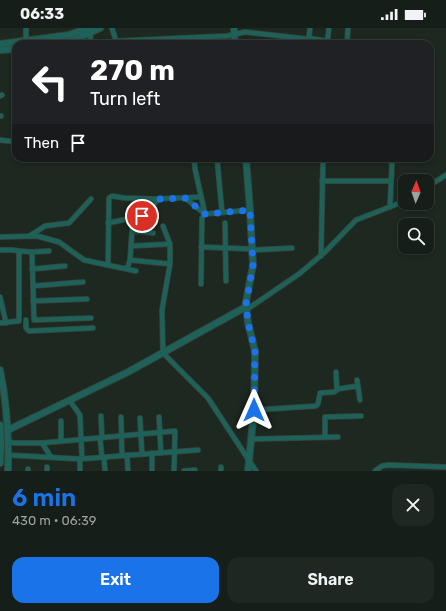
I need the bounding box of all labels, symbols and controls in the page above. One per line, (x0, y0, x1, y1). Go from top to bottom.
text: 06:33 (20, 5, 64, 23)
text: 270 m (90, 54, 175, 87)
icon: left (24, 56, 76, 108)
text: Turn left (90, 88, 160, 110)
icon: arrive (67, 132, 89, 154)
text: Then (24, 134, 59, 152)
north arrow (398, 174, 434, 210)
map controls (398, 174, 434, 254)
pin (125, 199, 159, 233)
icon: arrive (131, 205, 153, 227)
button: search (398, 218, 434, 254)
position arrow (233, 389, 275, 431)
text: 6 min (12, 484, 76, 512)
button: close (392, 484, 434, 526)
text: 430 m · 06:39 (12, 513, 97, 528)
button: Exit (12, 557, 219, 603)
button: Share (227, 557, 434, 603)

